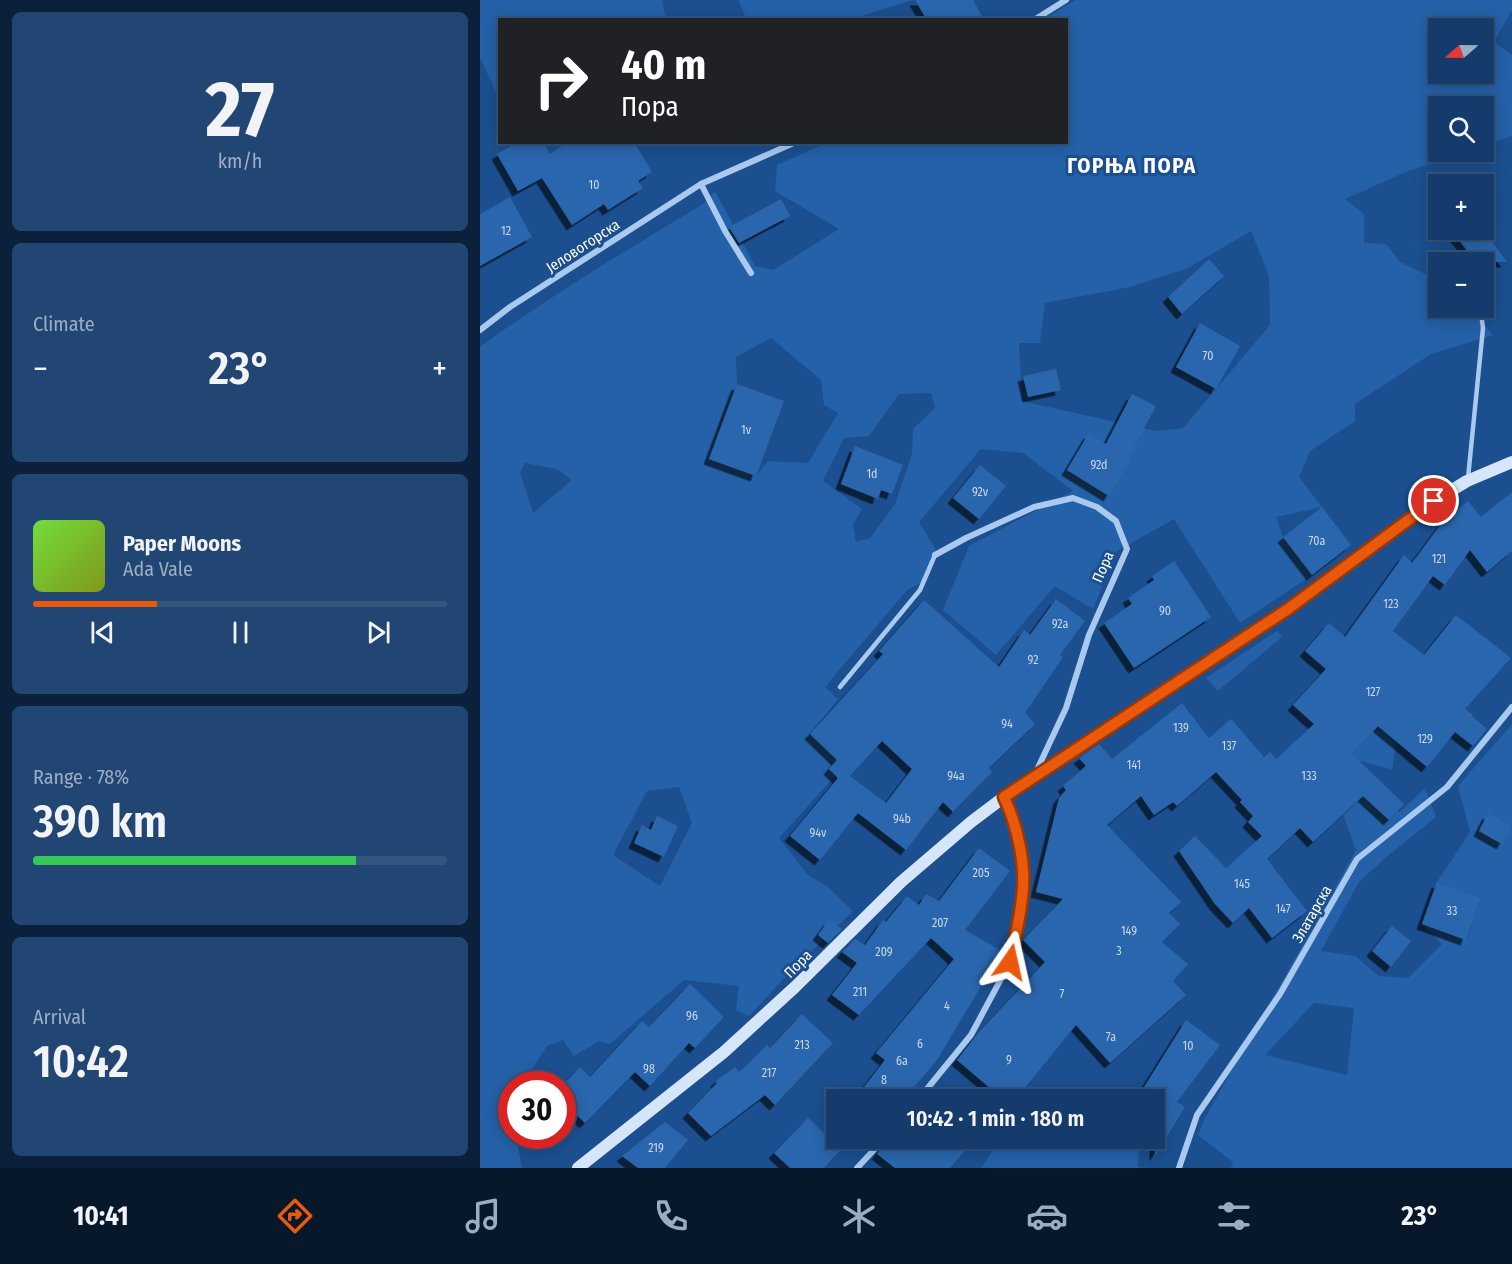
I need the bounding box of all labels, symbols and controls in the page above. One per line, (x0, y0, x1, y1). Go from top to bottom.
north arrow (1428, 18, 1494, 84)
map controls (1428, 18, 1494, 318)
text: 40 m (621, 40, 706, 90)
icon: right (522, 42, 600, 120)
text: 27 (206, 63, 274, 157)
text: Пора (621, 91, 679, 123)
button: search (1428, 96, 1494, 162)
text: km/h (218, 149, 262, 173)
district label: ГОРЊА ПОРА (1067, 153, 1197, 179)
button: + (1428, 174, 1494, 240)
house number: 10 (589, 178, 599, 192)
street label: Јеловогорска (543, 216, 623, 276)
house number: 12 (501, 224, 511, 238)
button: − (1428, 252, 1494, 318)
text: Climate (33, 312, 95, 336)
text: 23° (209, 342, 271, 396)
text: − (33, 349, 48, 389)
text: + (432, 349, 447, 389)
house number: 70 (1203, 349, 1213, 363)
house number: 1v (741, 423, 752, 437)
house number: 92d (1090, 458, 1108, 472)
house number: 1d (866, 467, 878, 481)
pin (1408, 475, 1459, 526)
icon: arrive (1417, 484, 1450, 517)
house number: 92v (972, 485, 989, 499)
text: Paper Moons (123, 530, 241, 557)
house number: 70a (1309, 534, 1326, 548)
street label: Пора (1088, 549, 1118, 585)
house number: 121 (1432, 552, 1446, 566)
text: Ada Vale (123, 557, 193, 581)
house number: 123 (1383, 597, 1399, 611)
house number: 90 (1159, 604, 1171, 618)
icon: previous (86, 616, 119, 649)
icon: pause (224, 616, 257, 649)
icon: next (362, 616, 395, 649)
house number: 92a (1052, 617, 1068, 631)
house number: 92 (1028, 653, 1038, 667)
house number: 127 (1366, 685, 1381, 699)
house number: 94 (1001, 717, 1013, 731)
house number: 139 (1173, 721, 1189, 735)
house number: 129 (1417, 732, 1433, 746)
house number: 137 (1222, 739, 1237, 753)
house number: 141 (1127, 758, 1141, 772)
text: Range · 78% (33, 765, 129, 789)
house number: 94a (947, 769, 965, 783)
house number: 133 (1301, 769, 1317, 783)
text: 390 km (33, 795, 167, 849)
house number: 94b (893, 812, 911, 826)
house number: 94v (810, 826, 827, 840)
house number: 205 (972, 866, 990, 880)
house number: 145 (1234, 877, 1250, 891)
street label: Златарска (1288, 882, 1336, 946)
house number: 147 (1275, 902, 1291, 916)
house number: 33 (1447, 904, 1457, 918)
house number: 207 (932, 916, 948, 930)
house number: 149 (1121, 924, 1137, 938)
position arrow (978, 930, 1042, 994)
house number: 3 (1116, 944, 1122, 958)
house number: 209 (875, 945, 893, 959)
street label: Пора (780, 946, 816, 982)
house number: 211 (853, 985, 867, 999)
house number: 7 (1060, 987, 1065, 1001)
house number: 4 (944, 999, 950, 1013)
text: Arrival (33, 1005, 86, 1029)
house number: 96 (686, 1009, 698, 1023)
house number: 7a (1106, 1030, 1116, 1044)
text: 10:42 (33, 1035, 129, 1089)
house number: 6 (917, 1037, 923, 1051)
house number: 213 (794, 1038, 810, 1052)
house number: 10 (1183, 1039, 1193, 1053)
house number: 9 (1006, 1053, 1012, 1067)
house number: 6a (896, 1054, 908, 1068)
house number: 98 (643, 1062, 655, 1076)
house number: 217 (762, 1066, 776, 1080)
speed limit sign: 30 (498, 1071, 576, 1149)
house number: 8 (881, 1073, 887, 1087)
text: 10:42 · 1 min · 180 m (907, 1105, 1084, 1132)
house number: 219 (648, 1141, 664, 1155)
icon: directions (274, 1195, 316, 1237)
icon: music (462, 1195, 504, 1237)
icon: phone (650, 1195, 692, 1237)
icon: climate (838, 1195, 880, 1237)
icon: car (1026, 1195, 1068, 1237)
icon: filters (1213, 1195, 1255, 1237)
text: 10:41 (73, 1200, 129, 1232)
text: 23° (1401, 1200, 1439, 1232)

